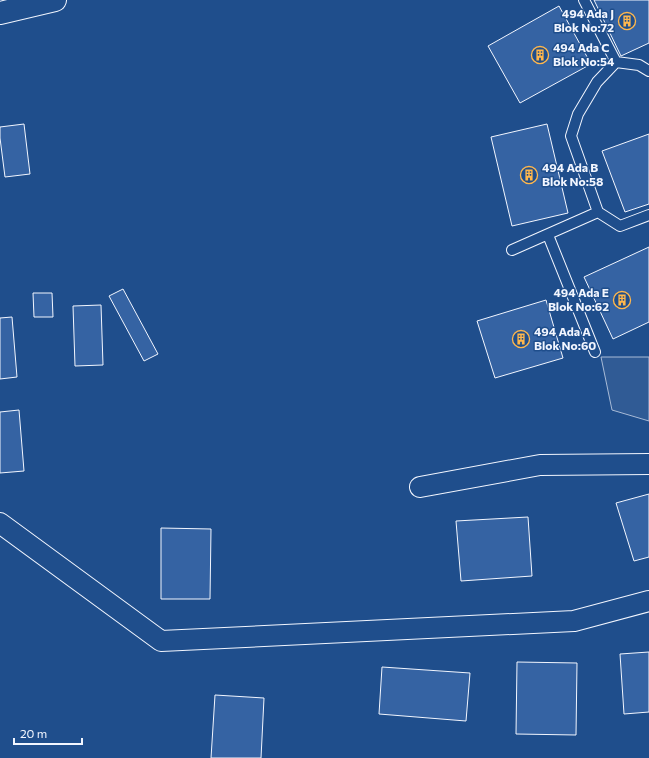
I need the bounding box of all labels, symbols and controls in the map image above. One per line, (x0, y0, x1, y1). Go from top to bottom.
place label: 494 Ada J Blok No:72 (554, 6, 614, 34)
building icon: 494 Ada J Blok No:72 (617, 11, 637, 31)
place label: 494 Ada C Blok No:54 (553, 40, 615, 68)
building icon: 494 Ada C Blok No:54 (530, 45, 550, 65)
place label: 494 Ada B Blok No:58 (542, 160, 603, 188)
building icon: 494 Ada B Blok No:58 (519, 165, 539, 185)
place label: 494 Ada E Blok No:62 (548, 285, 609, 313)
building icon: 494 Ada E Blok No:62 (612, 290, 632, 310)
place label: 494 Ada A Blok No:60 (534, 324, 596, 352)
building icon: 494 Ada A Blok No:60 (511, 329, 531, 349)
scale bar (14, 720, 82, 746)
text: 20 m (20, 726, 47, 740)

